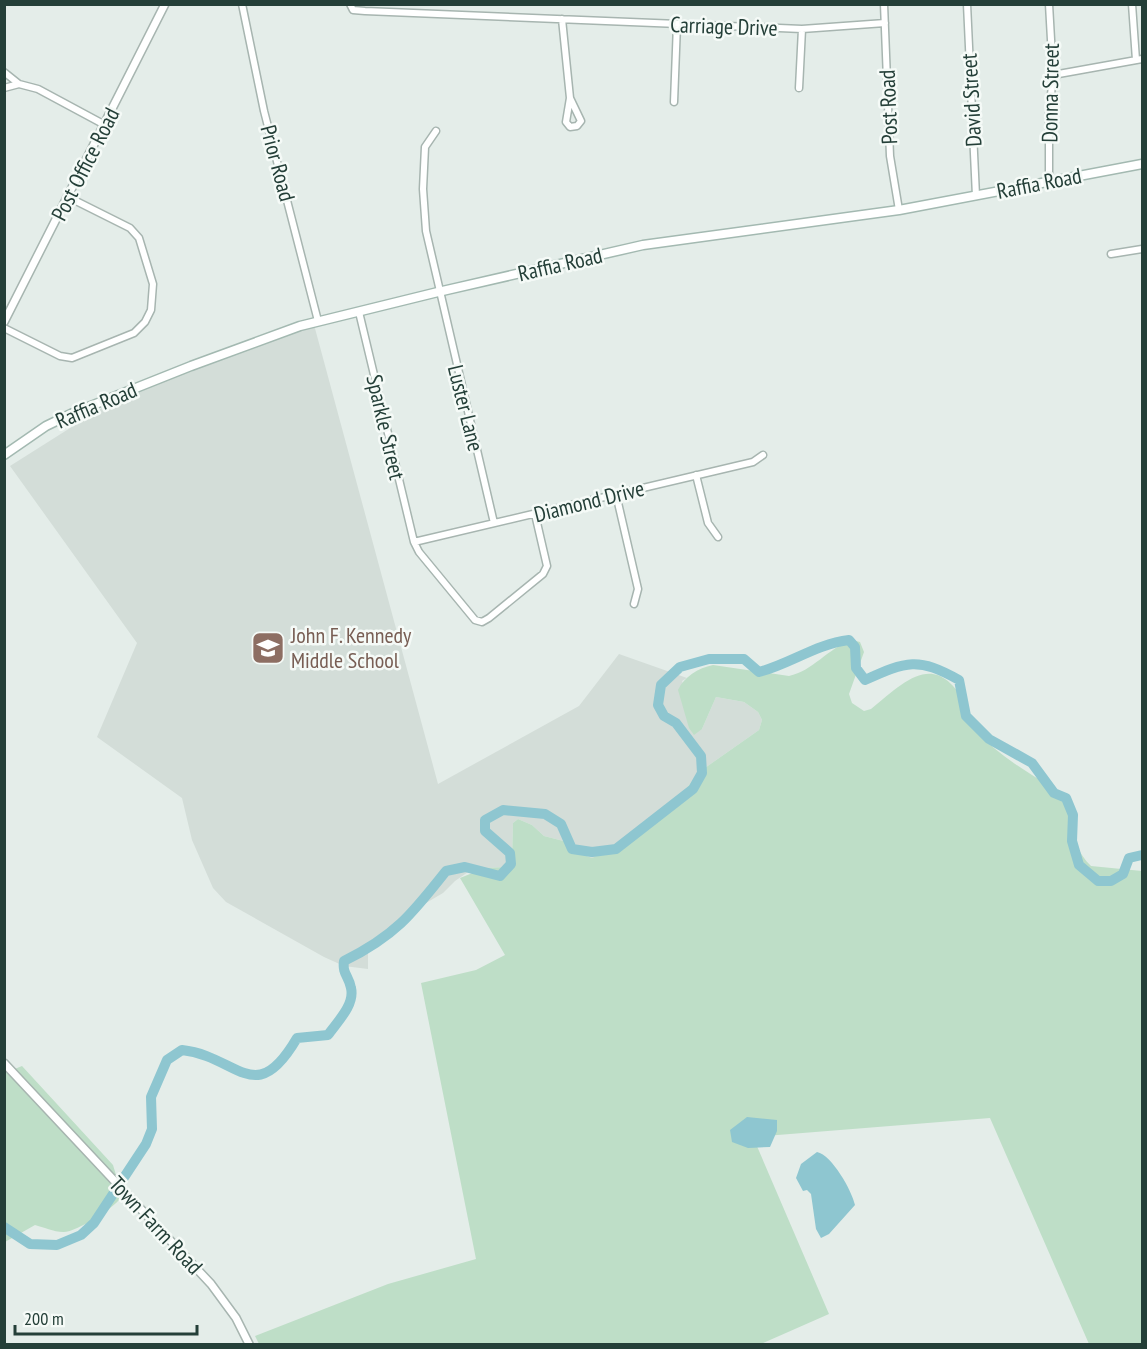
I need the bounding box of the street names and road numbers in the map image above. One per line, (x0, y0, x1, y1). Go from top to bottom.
street label: Carriage Drive (670, 10, 778, 42)
street label: Donna Street (1035, 43, 1065, 143)
street label: David Street (955, 53, 987, 147)
street label: Post Road (873, 69, 903, 145)
street label: Post Office Road (45, 103, 125, 225)
street label: Prior Road (254, 122, 302, 204)
street label: Raffia Road (994, 161, 1084, 205)
street label: Raffia Road (515, 241, 605, 287)
street label: Luster Lane (442, 362, 490, 454)
street label: Sparkle Street (360, 372, 412, 482)
street label: Raffia Road (51, 375, 141, 435)
street label: Diamond Drive (531, 474, 647, 528)
street label: Town Farm Road (103, 1170, 209, 1280)

